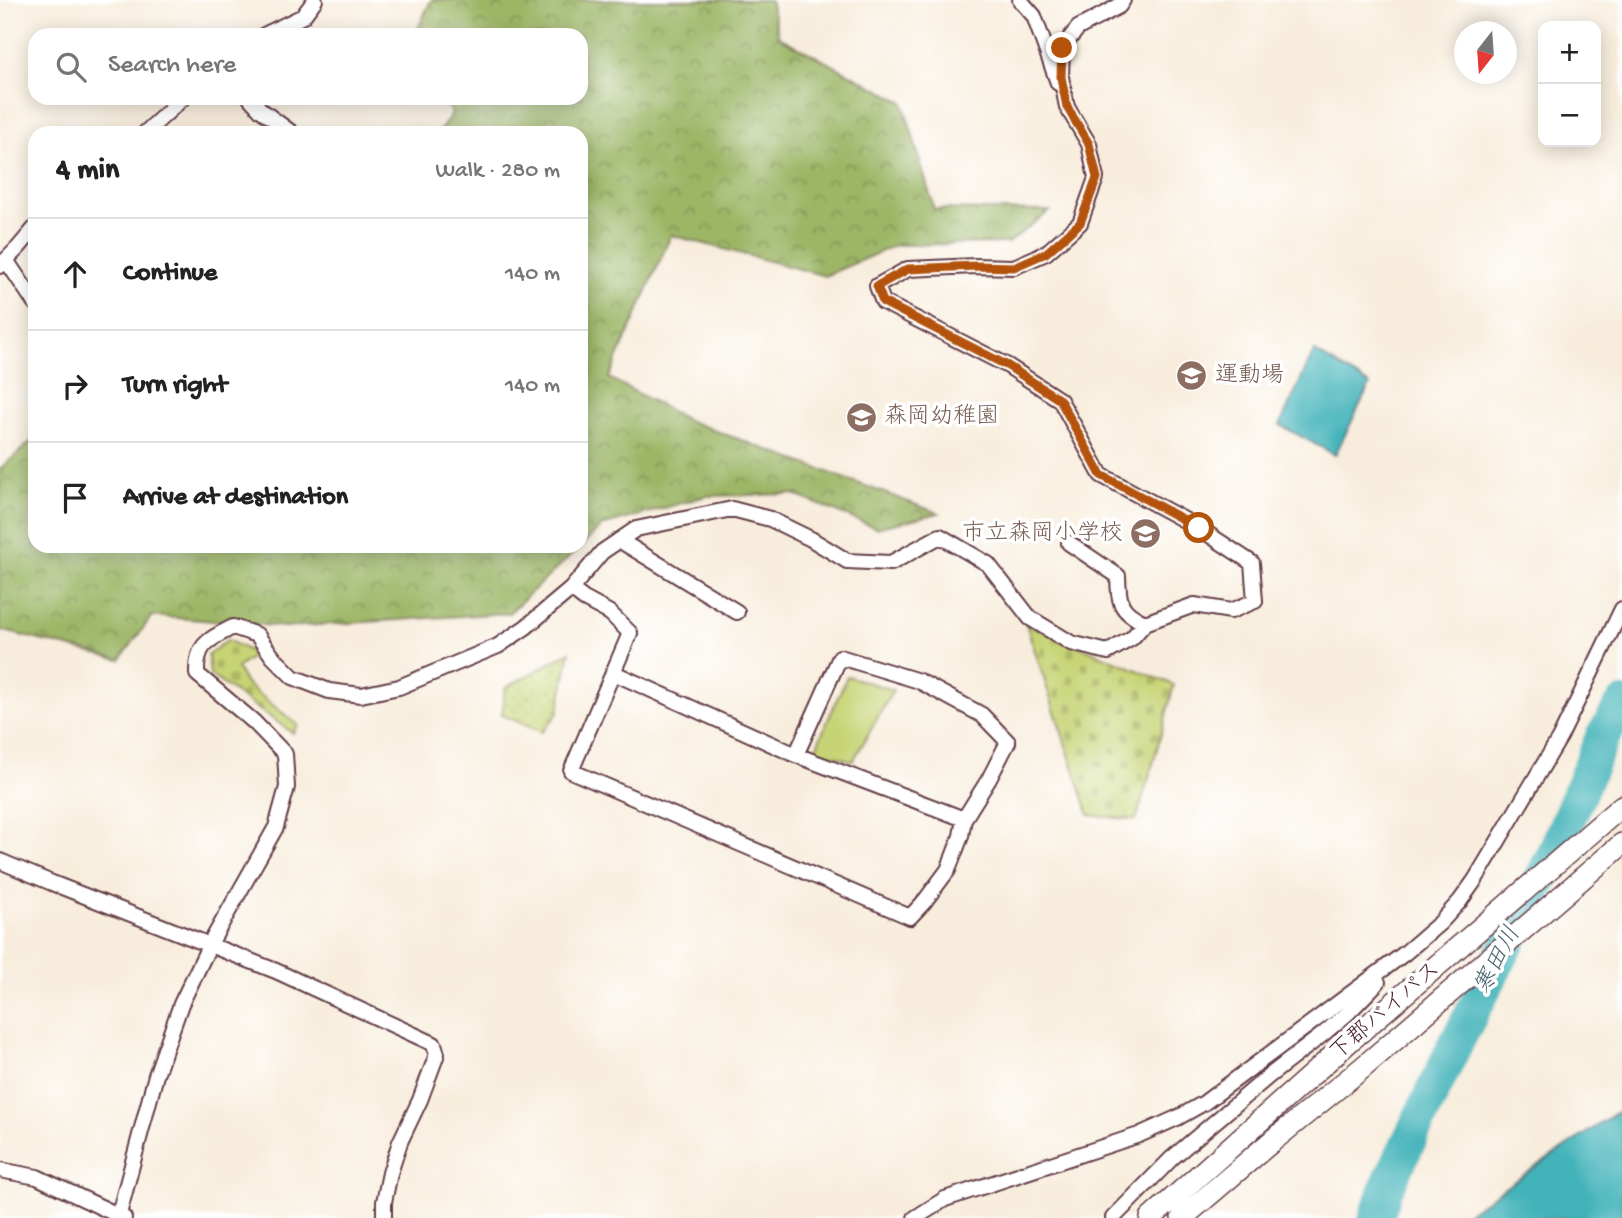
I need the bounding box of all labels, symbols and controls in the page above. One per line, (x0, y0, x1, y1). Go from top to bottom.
north arrow (1454, 21, 1517, 84)
map controls (1538, 21, 1601, 147)
button: + (1538, 21, 1601, 84)
search box (28, 28, 588, 105)
route end (1046, 32, 1077, 63)
icon: search (52, 48, 90, 86)
text: Search here (108, 51, 236, 82)
button: − (1538, 84, 1601, 147)
text: 4 min (56, 154, 119, 189)
text: Walk · 280 m (436, 158, 560, 185)
icon: ahead (56, 255, 94, 293)
text: Continue (123, 259, 217, 290)
text: 140 m (505, 261, 560, 288)
school or university icon: 運動場 (1175, 359, 1209, 393)
place label: 運動場 (1215, 362, 1284, 390)
icon: right (56, 367, 94, 405)
text: Turn right (123, 371, 227, 402)
text: 140 m (505, 373, 560, 400)
school or university icon: 森岡幼稚園 (844, 400, 878, 434)
place label: 森岡幼稚園 (884, 403, 999, 431)
icon: arrive (56, 479, 94, 517)
text: Arrive at destination (123, 483, 348, 514)
route start (1183, 512, 1214, 543)
school or university icon: 市立森岡小学校 (1129, 517, 1163, 551)
place label: 市立森岡小学校 (962, 520, 1123, 548)
water label: 寒田川 (1468, 922, 1529, 1000)
street label: 下郡バイパス (1325, 957, 1447, 1067)

